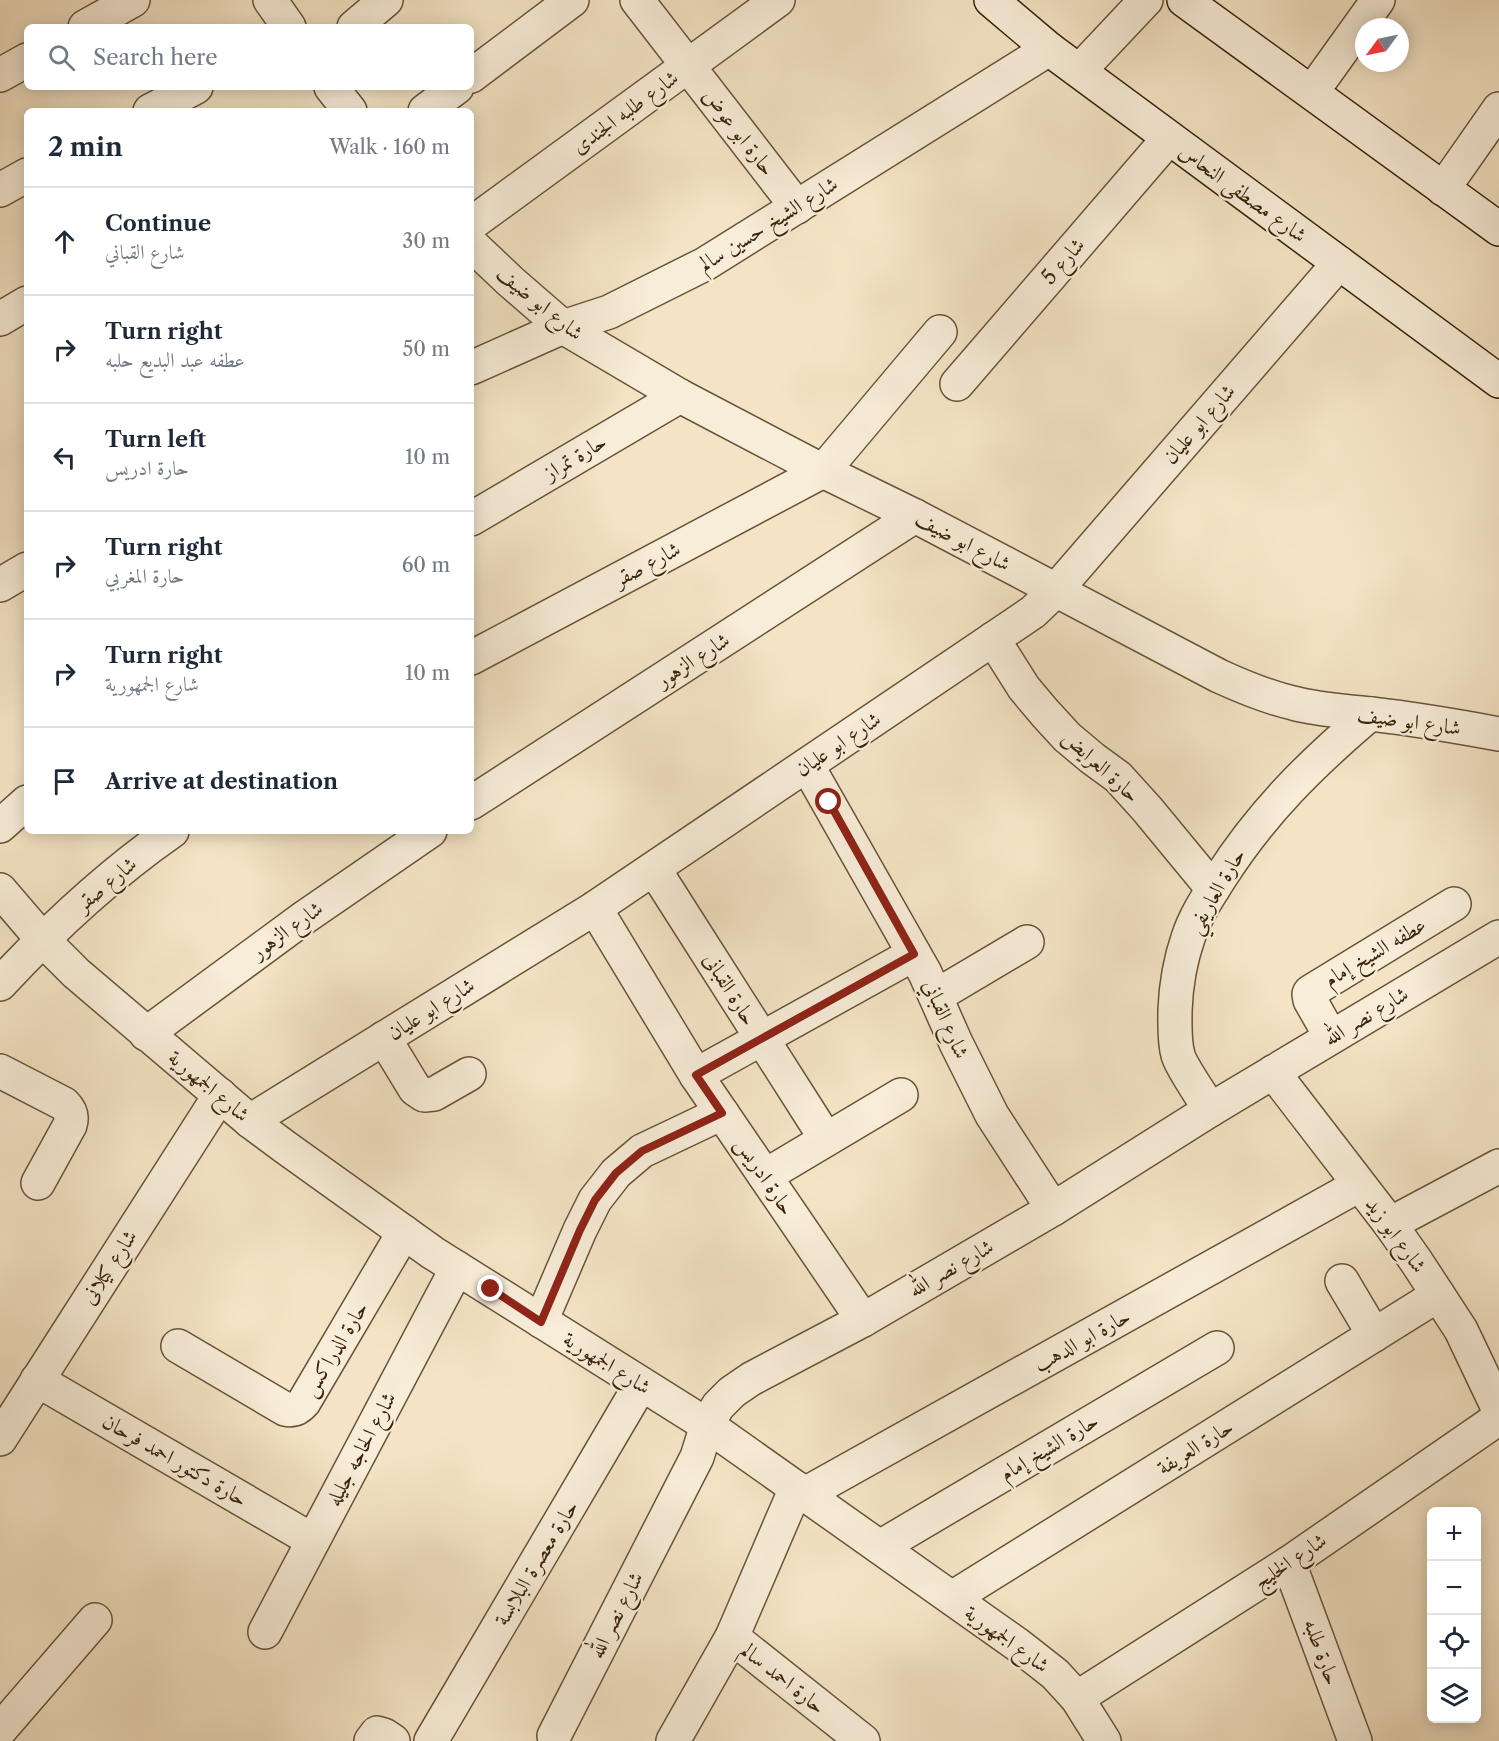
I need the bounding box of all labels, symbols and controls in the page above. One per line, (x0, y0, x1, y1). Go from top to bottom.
north arrow (1355, 18, 1409, 72)
search box (24, 24, 474, 90)
icon: search (45, 41, 78, 74)
text: Search here (93, 44, 218, 71)
street label: شارع طلبه الجندى (567, 65, 686, 163)
street label: حارة ابو عوض (697, 83, 781, 181)
text: 2 min (48, 131, 123, 163)
text: Walk · 160 m (329, 135, 450, 159)
street label: شارع مصطفى النحاس (1171, 138, 1312, 252)
street label: شارع الشيخ حسين سالم (693, 171, 846, 282)
text: Continue (105, 210, 211, 237)
icon: ahead (48, 225, 81, 258)
text: 30 m (402, 229, 450, 253)
street label: شارع 5 (1036, 232, 1094, 293)
text: شارع القباني (105, 240, 185, 264)
street label: شارع ابو ضيف (488, 260, 589, 350)
text: Turn right (105, 318, 223, 345)
icon: right (48, 333, 81, 366)
text: 50 m (403, 337, 450, 361)
text: عطفه عبد البديع حلبه (105, 348, 245, 372)
street label: شارع ابو عليان (1157, 379, 1245, 473)
text: Turn left (105, 426, 206, 453)
street label: حارة تمراز (537, 428, 611, 487)
icon: left (48, 441, 81, 474)
text: 10 m (405, 445, 450, 469)
text: حارة ادريس (105, 456, 189, 480)
street label: شارع ابو ضيف (908, 505, 1015, 581)
text: Turn right (105, 534, 223, 561)
street label: شارع صقر (607, 536, 687, 598)
icon: right (48, 549, 81, 582)
text: 60 m (402, 553, 450, 577)
text: حارة المغربي (105, 564, 184, 588)
street label: شارع الزهور (650, 627, 737, 699)
text: Turn right (105, 642, 223, 669)
icon: right (48, 657, 81, 690)
text: 10 m (405, 661, 450, 685)
text: شارع الجمهورية (105, 672, 199, 696)
street label: شارع ابو ضيف (1355, 701, 1462, 746)
street label: شارع ابو عليان (790, 706, 889, 786)
street label: حارة العرايض (1056, 724, 1145, 808)
icon: arrive (48, 765, 81, 798)
text: Arrive at destination (105, 768, 338, 795)
route start (815, 788, 841, 814)
street label: حارة العاريفي (1181, 844, 1257, 942)
street label: شارع صقر (69, 851, 145, 922)
street label: شارع الزهور (244, 895, 331, 970)
street label: عطفه الشيخ إمام (1319, 911, 1434, 998)
street label: حارة القبانى (698, 948, 762, 1030)
street label: شارع ابو عليان (383, 972, 482, 1050)
street label: شارع القباني (913, 976, 975, 1064)
street label: شارع نصر الله (1317, 977, 1416, 1056)
street label: شارع الجمهورية (160, 1044, 255, 1131)
street label: حارة ادريس (729, 1132, 800, 1220)
street label: شارع ابو زيد (1356, 1192, 1432, 1281)
street label: شارع كيلانى (75, 1225, 147, 1312)
street label: شارع نصر الله (902, 1230, 1001, 1307)
route end (477, 1275, 503, 1301)
street label: حارة الدراكس (296, 1297, 374, 1402)
street label: حارة ابو الدهب (1029, 1303, 1135, 1378)
street label: شارع الجمهورية (556, 1326, 656, 1404)
street label: شارع الحاجه جليله (320, 1388, 406, 1513)
street label: حارة الشيخ إمام (995, 1407, 1106, 1492)
street label: حارة دكتور احمد فرحان (98, 1408, 252, 1512)
street label: حارة العريفة (1152, 1413, 1238, 1481)
street label: حارة معصرة البلابسة (488, 1496, 584, 1631)
map controls (1427, 1507, 1481, 1723)
button: + (1427, 1507, 1481, 1561)
street label: شارع الخليج (1249, 1527, 1335, 1600)
button: − (1427, 1561, 1481, 1615)
street label: شارع نصر الله (580, 1565, 653, 1665)
street label: شارع الجمهورية (957, 1600, 1055, 1683)
street label: حارة طلبه (1298, 1615, 1346, 1689)
button: locate (1427, 1615, 1481, 1669)
street label: حارة احمد سالم (732, 1637, 831, 1723)
button: layers (1427, 1669, 1481, 1723)

